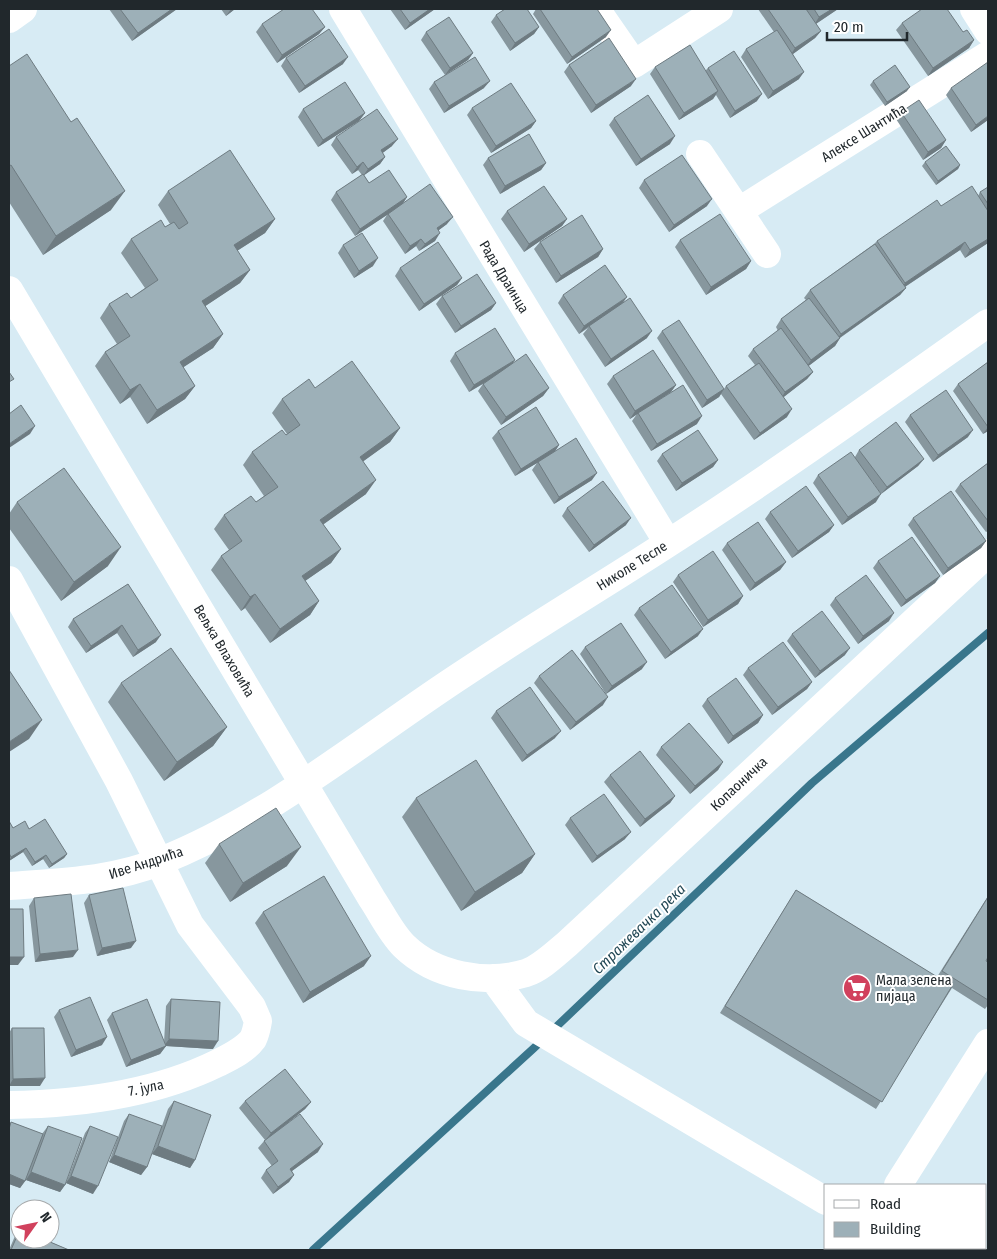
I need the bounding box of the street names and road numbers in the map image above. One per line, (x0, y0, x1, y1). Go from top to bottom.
street label: Алексе Шантића (818, 100, 910, 166)
street label: Рада Драинца (476, 238, 532, 317)
street label: Николе Тесле (594, 538, 670, 594)
street label: Вељка Влаховића (190, 602, 258, 700)
street label: Копаоничка (707, 753, 771, 815)
street label: Иве Андрића (107, 843, 185, 883)
street label: 7. јула (127, 1076, 165, 1100)

